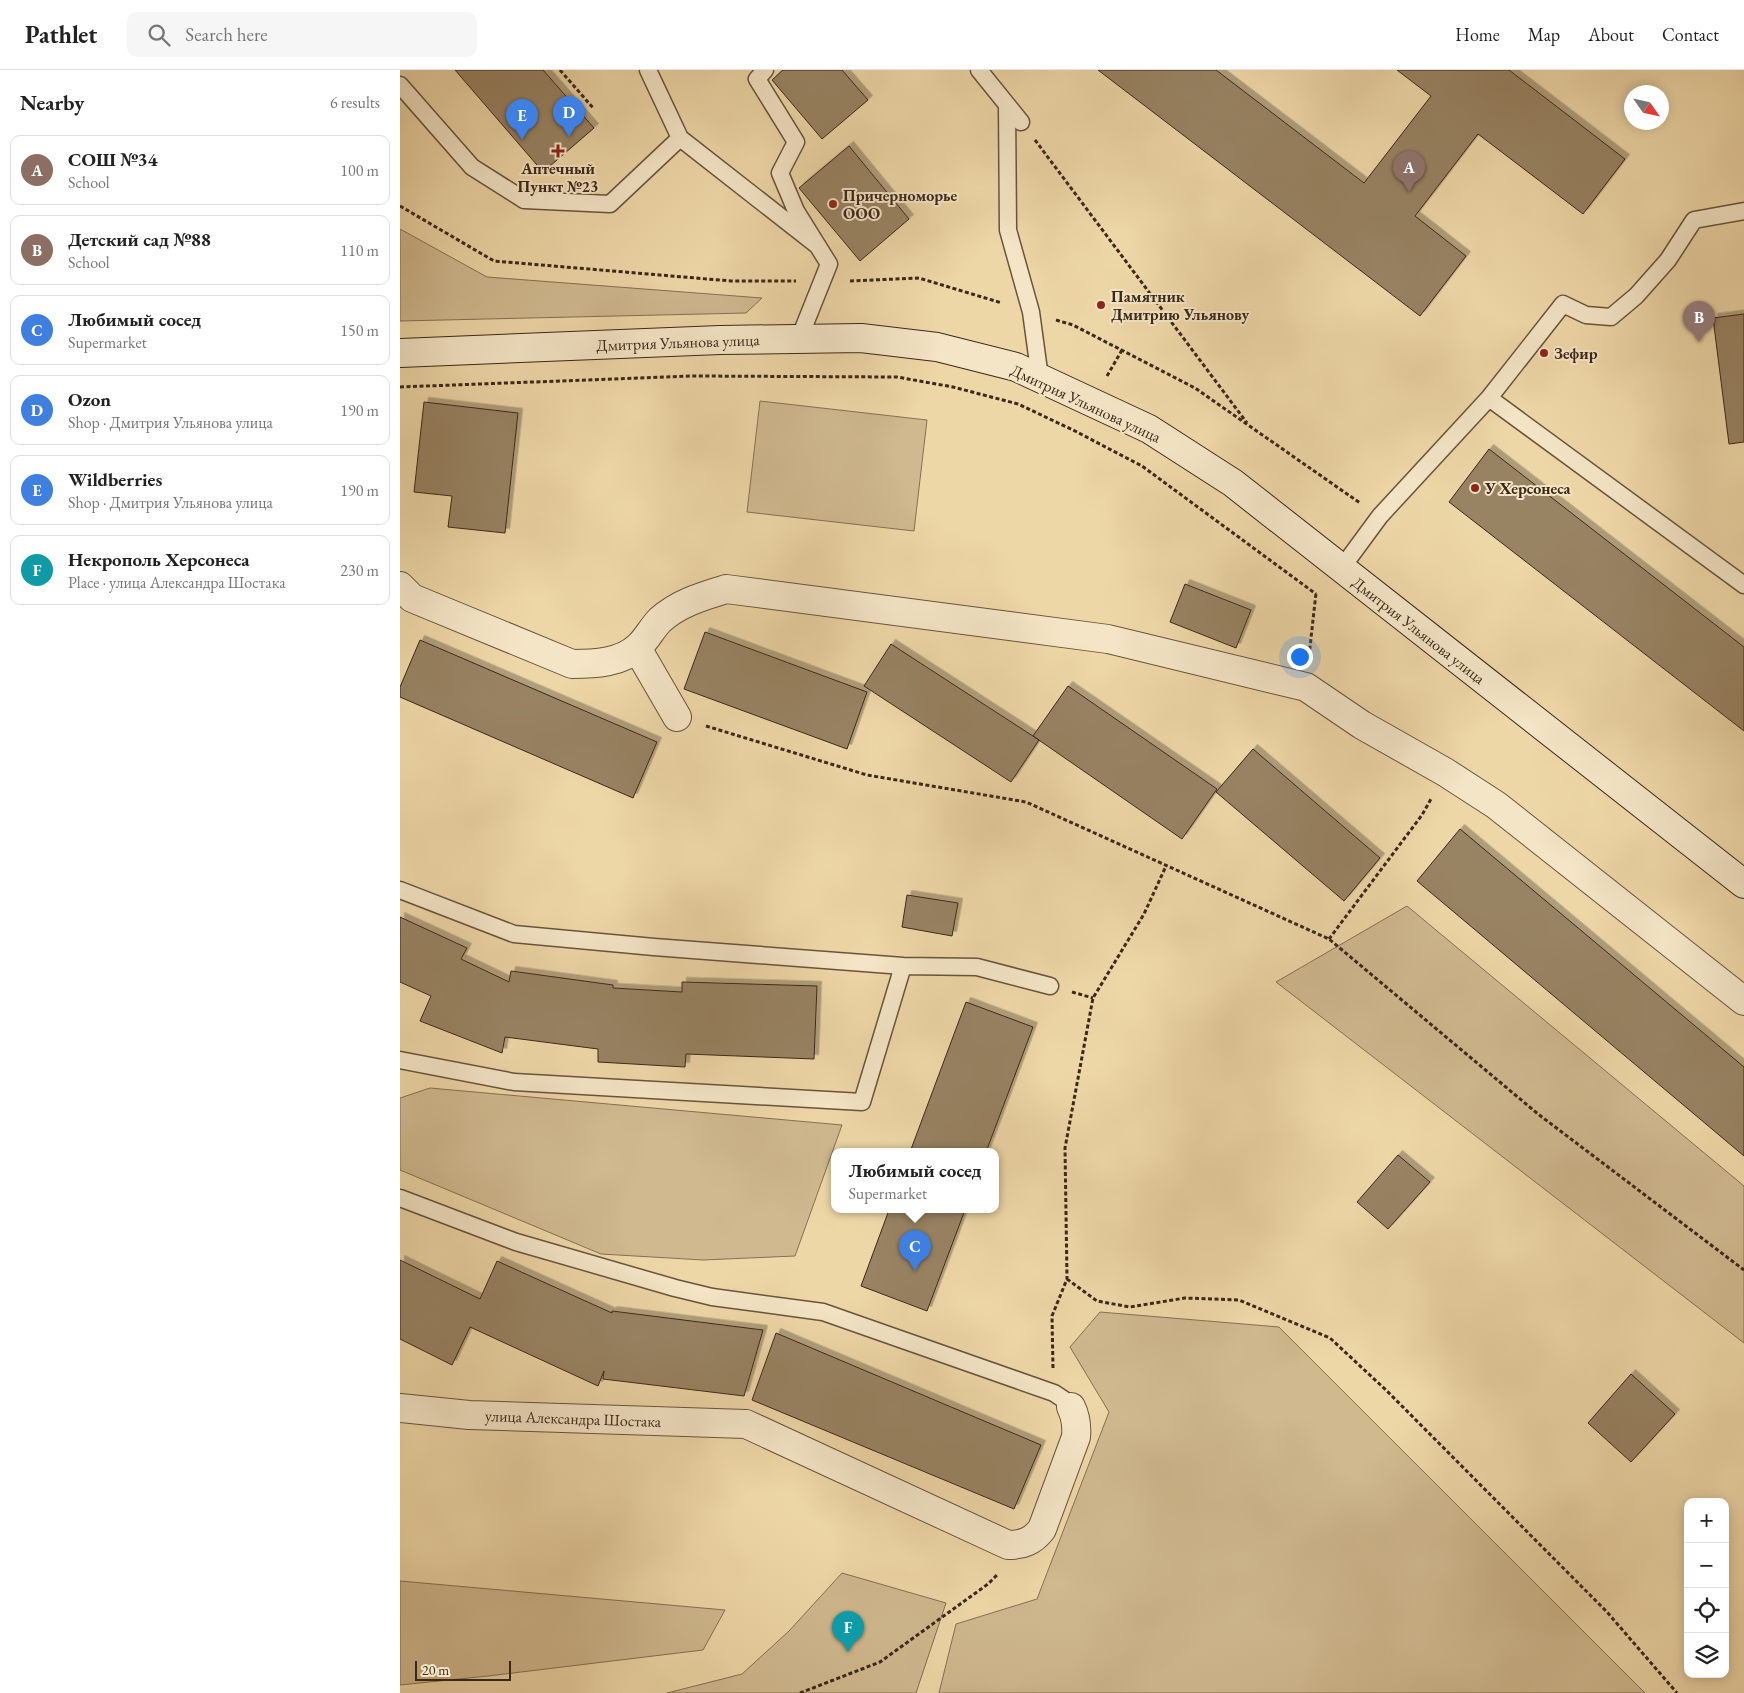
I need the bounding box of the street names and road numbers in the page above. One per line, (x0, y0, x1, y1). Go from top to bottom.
street label: Дмитрия Ульянова улица (596, 329, 761, 356)
street label: Дмитрия Ульянова улица (1007, 359, 1165, 448)
street label: Дмитрия Ульянова улица (1348, 572, 1490, 689)
street label: улица Александра Шостака (484, 1405, 662, 1432)

